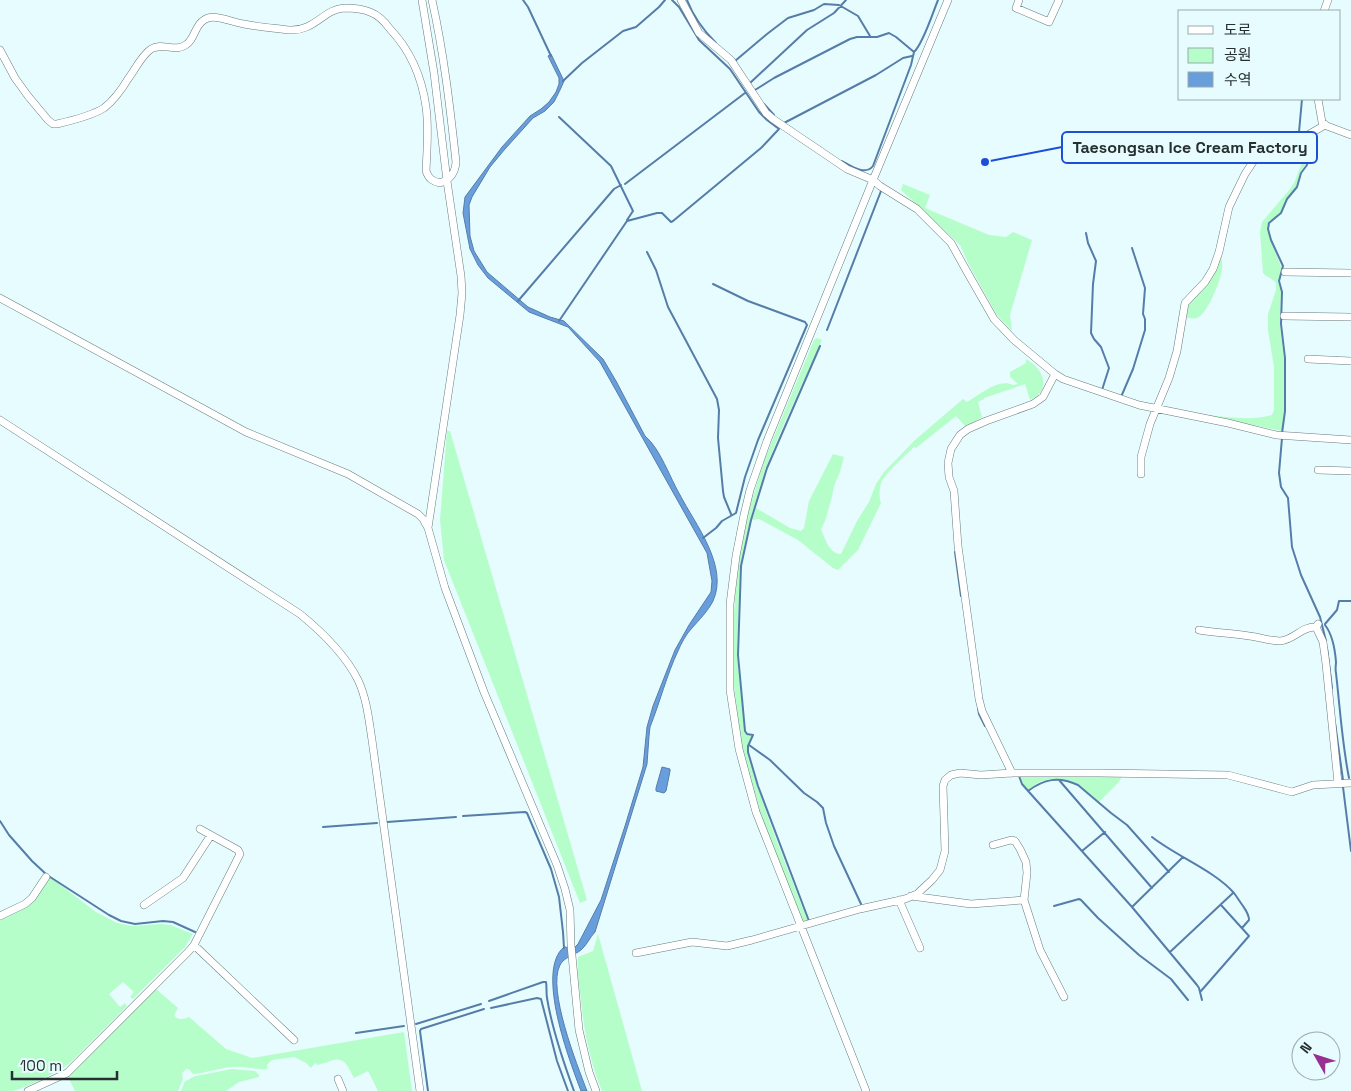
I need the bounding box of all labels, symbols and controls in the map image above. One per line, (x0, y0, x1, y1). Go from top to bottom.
legend (1178, 10, 1341, 100)
text: 도로 (1224, 20, 1252, 39)
text: 공원 (1224, 45, 1252, 64)
text: 수역 (1224, 70, 1252, 89)
callout: Taesongsan Ice Cream Factory (1062, 132, 1317, 163)
text: Taesongsan Ice Cream Factory (1072, 137, 1308, 158)
north arrow (1291, 1031, 1341, 1081)
text: N (1296, 1039, 1316, 1057)
scale bar (12, 1048, 118, 1080)
text: 100 m (20, 1056, 62, 1075)

